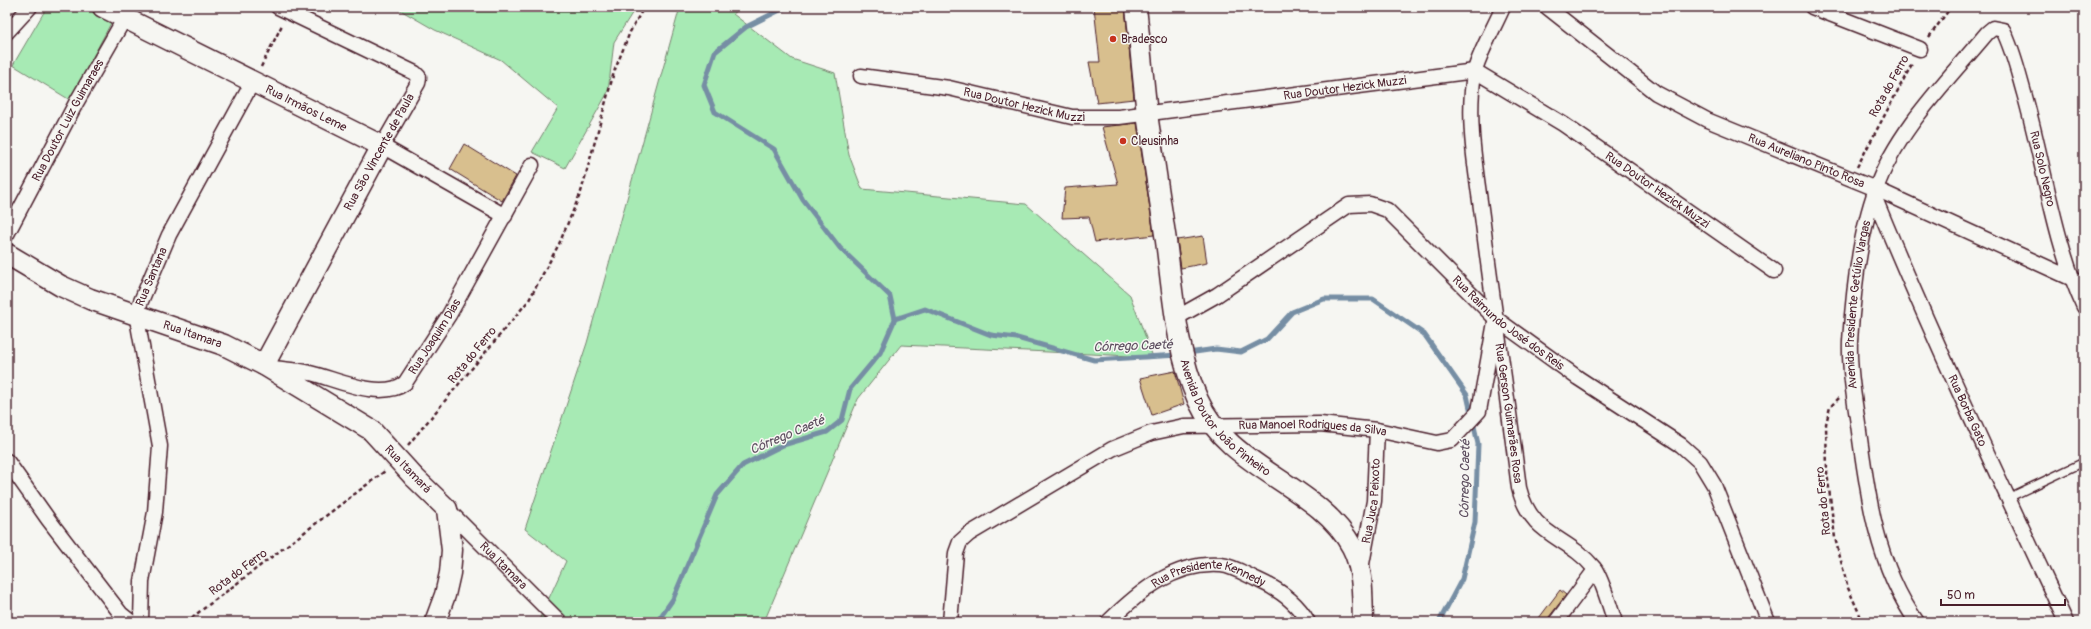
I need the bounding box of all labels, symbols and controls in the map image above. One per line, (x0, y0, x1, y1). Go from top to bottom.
place label: Bradesco (1121, 32, 1168, 47)
marker: Bradesco (1108, 34, 1118, 44)
street label: Rota do Ferro (1866, 52, 1913, 120)
street label: Rua Doutor Luiz Guimaraes (29, 56, 108, 184)
street label: Rua Doutor Hezick Muzzi (1283, 73, 1407, 104)
street label: Rua Irmãos Leme (263, 82, 349, 135)
street label: Rua Doutor Hezick Muzzi (962, 85, 1085, 125)
street label: Rua São Vincente de Paula (341, 91, 418, 213)
street label: Rua Solo Negro (2026, 129, 2058, 209)
street label: Rua Aureliano Pinto Rosa (1746, 131, 1867, 192)
place label: Cleusinha (1131, 134, 1179, 149)
marker: Cleusinha (1118, 136, 1128, 146)
street label: Rua Doutor Hezick Muzzi (1602, 149, 1712, 232)
street label: Avenida Presidente Getúlio Vargas (1843, 218, 1874, 390)
street label: Rua Santana (133, 245, 171, 309)
street label: Rua Raimundo José dos Reis (1449, 273, 1568, 374)
street label: Rua Joaquim Dias (406, 296, 465, 377)
street label: Rua Itamara (161, 318, 224, 352)
street label: Rota do Ferro (445, 323, 500, 387)
water label: Córrego Caeté (1093, 337, 1174, 355)
street label: Rua Gerson Guimarães Rosa (1491, 342, 1525, 485)
street label: Avenida Doutor João Pinheiro (1176, 357, 1274, 480)
street label: Rua Borba Gato (1944, 372, 1990, 449)
water label: Córrego Caeté (748, 412, 828, 458)
street label: Rua Manoel Rodrigues da Silva (1238, 417, 1388, 440)
water label: Córrego Caeté (1456, 438, 1474, 519)
street label: Rua Itamará (381, 442, 435, 497)
street label: Rua Juca Peixoto (1359, 458, 1384, 545)
street label: Rota do Ferro (1812, 465, 1835, 536)
street label: Rua Itamara (476, 539, 530, 593)
street label: Rota do Ferro (206, 545, 271, 599)
text: Rua Presidente Kennedy (1149, 558, 1268, 592)
street label: Rua Presidente Kennedy (1149, 579, 1269, 595)
scale bar (1941, 581, 2065, 607)
text: 50 m (1947, 588, 1975, 603)

